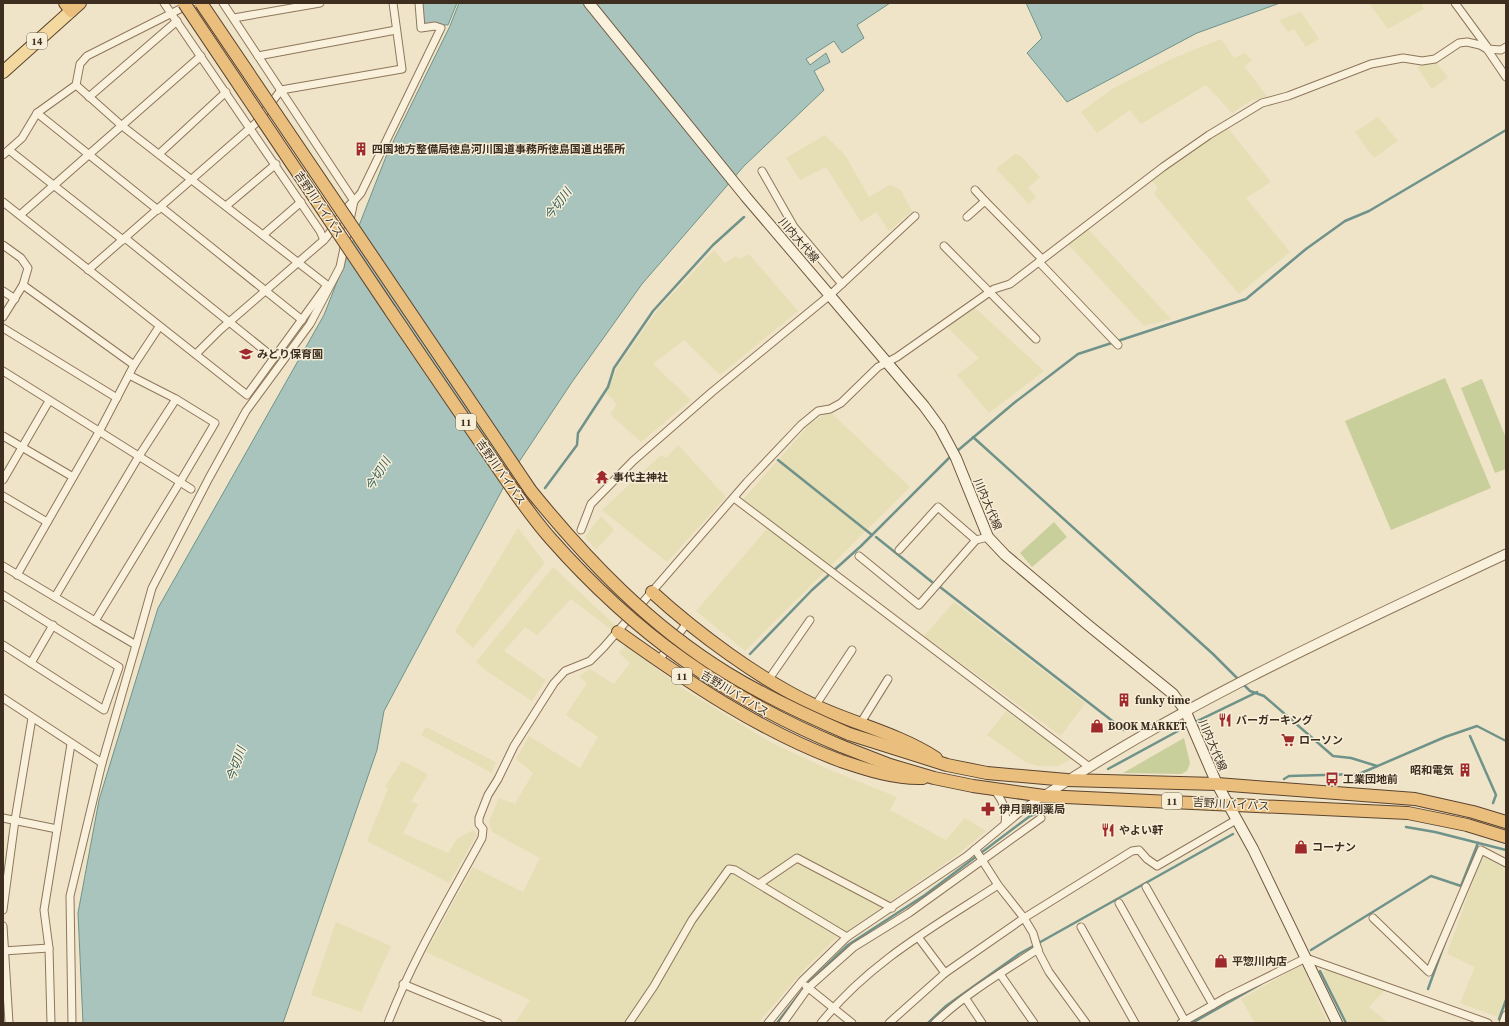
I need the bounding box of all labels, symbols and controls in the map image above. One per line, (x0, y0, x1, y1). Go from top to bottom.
road number: 14 (27, 33, 47, 49)
building icon: 四国地方整備局徳島河川国道事務所徳島国道出張所 (353, 141, 369, 157)
place label: 四国地方整備局徳島河川国道事務所徳島国道出張所 (372, 142, 625, 157)
street label: 吉野川バイパス (291, 168, 346, 240)
water label: 今切川 (541, 183, 576, 223)
street label: 川内大代線 (775, 215, 822, 266)
school or university icon: みどり保育園 (238, 346, 254, 362)
place label: みどり保育園 (257, 347, 323, 362)
road number: 11 (456, 414, 476, 430)
street label: 吉野川バイパス (472, 437, 529, 508)
water label: 今切川 (362, 453, 395, 494)
temple icon: 事代主神社 (594, 469, 610, 485)
place label: 事代主神社 (613, 470, 668, 485)
street label: 川内大代線 (970, 476, 1005, 532)
street label: 吉野川バイパス (698, 667, 772, 720)
road number: 11 (672, 668, 692, 684)
building icon: funky time (1116, 692, 1132, 708)
place label: funky time (1135, 693, 1191, 708)
restaurant icon: バーガーキング (1217, 712, 1233, 728)
place label: バーガーキング (1236, 713, 1313, 728)
street label: 川内大代線 (1195, 717, 1230, 773)
shop icon: BOOK MARKET (1089, 718, 1105, 734)
place label: BOOK MARKET (1108, 719, 1187, 734)
supermarket icon: ローソン (1280, 732, 1296, 748)
place label: ローソン (1299, 733, 1343, 748)
water label: 今切川 (223, 742, 250, 784)
building icon: 昭和電気 (1457, 762, 1473, 778)
place label: 昭和電気 (1410, 763, 1454, 778)
bus stop icon: 工業団地前 (1324, 771, 1340, 787)
place label: 工業団地前 (1343, 772, 1398, 787)
road number: 11 (1162, 793, 1182, 809)
street label: 吉野川バイパス (1192, 795, 1270, 814)
pharmacy icon: 伊月調剤薬局 (980, 801, 996, 817)
place label: 伊月調剤薬局 (999, 802, 1065, 817)
restaurant icon: やよい軒 (1100, 822, 1116, 838)
place label: やよい軒 (1119, 823, 1163, 838)
shop icon: コーナン (1293, 839, 1309, 855)
place label: コーナン (1312, 840, 1356, 855)
shop icon: 平惣川内店 (1213, 953, 1229, 969)
place label: 平惣川内店 (1232, 954, 1287, 969)

